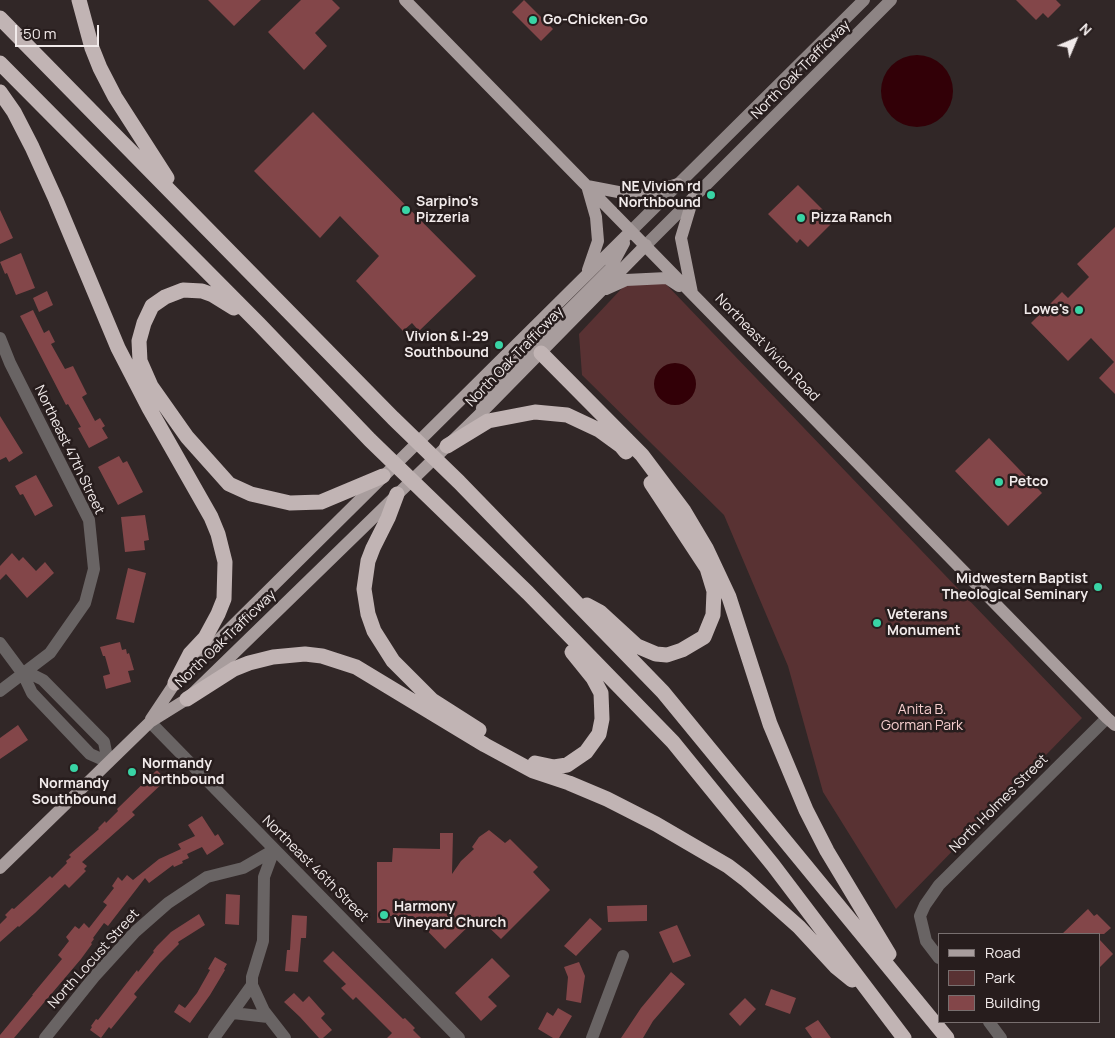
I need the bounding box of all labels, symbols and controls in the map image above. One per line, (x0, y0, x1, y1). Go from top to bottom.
place label: Go-Chicken-Go (543, 12, 648, 28)
marker: Go-Chicken-Go (527, 14, 539, 26)
scale bar (18, 15, 101, 47)
north arrow (1050, 15, 1100, 65)
street label: North Oak Trafficway (748, 17, 854, 123)
text: N (1076, 19, 1096, 39)
text: 50 m (23, 23, 57, 44)
place label: NE Vivion rd Northbound (619, 179, 701, 212)
marker: NE Vivion rd Northbound (705, 189, 717, 201)
place label: Sarpino's Pizzeria (416, 194, 478, 226)
marker: Sarpino's Pizzeria (400, 204, 412, 216)
place label: Pizza Ranch (811, 210, 892, 226)
marker: Pizza Ranch (795, 212, 807, 224)
street label: Northeast Vivion Road (711, 291, 823, 405)
place label: Lowe's (1024, 302, 1069, 318)
street label: North Oak Trafficway (463, 303, 567, 411)
marker: Lowe's (1073, 304, 1085, 316)
place label: Vivion & I-29 Southbound (404, 329, 489, 362)
marker: Vivion & I-29 Southbound (493, 339, 505, 351)
street label: Northeast 47th Street (30, 383, 108, 517)
place label: Petco (1009, 474, 1048, 490)
marker: Petco (993, 476, 1005, 488)
place label: Midwestern Baptist Theological Seminary (942, 571, 1088, 604)
marker: Midwestern Baptist Theological Seminary (1092, 581, 1104, 593)
street label: North Oak Trafficway (172, 587, 280, 691)
place label: Veterans Monument (887, 607, 961, 640)
marker: Veterans Monument (871, 617, 883, 629)
park label: Anita B. Gorman Park (881, 702, 963, 734)
street label: North Holmes Street (946, 751, 1052, 857)
place label: Normandy Northbound (142, 756, 224, 789)
marker: Normandy Southbound (68, 762, 80, 774)
marker: Normandy Northbound (126, 766, 138, 778)
place label: Normandy Southbound (32, 776, 116, 809)
street label: Northeast 46th Street (258, 812, 372, 926)
place label: Harmony Vineyard Church (394, 899, 506, 932)
street label: North Locust Street (45, 906, 143, 1012)
marker: Harmony Vineyard Church (378, 909, 390, 921)
legend (938, 933, 1100, 1023)
text: Road (985, 942, 1021, 963)
text: Park (985, 967, 1015, 988)
text: Building (985, 992, 1040, 1013)

